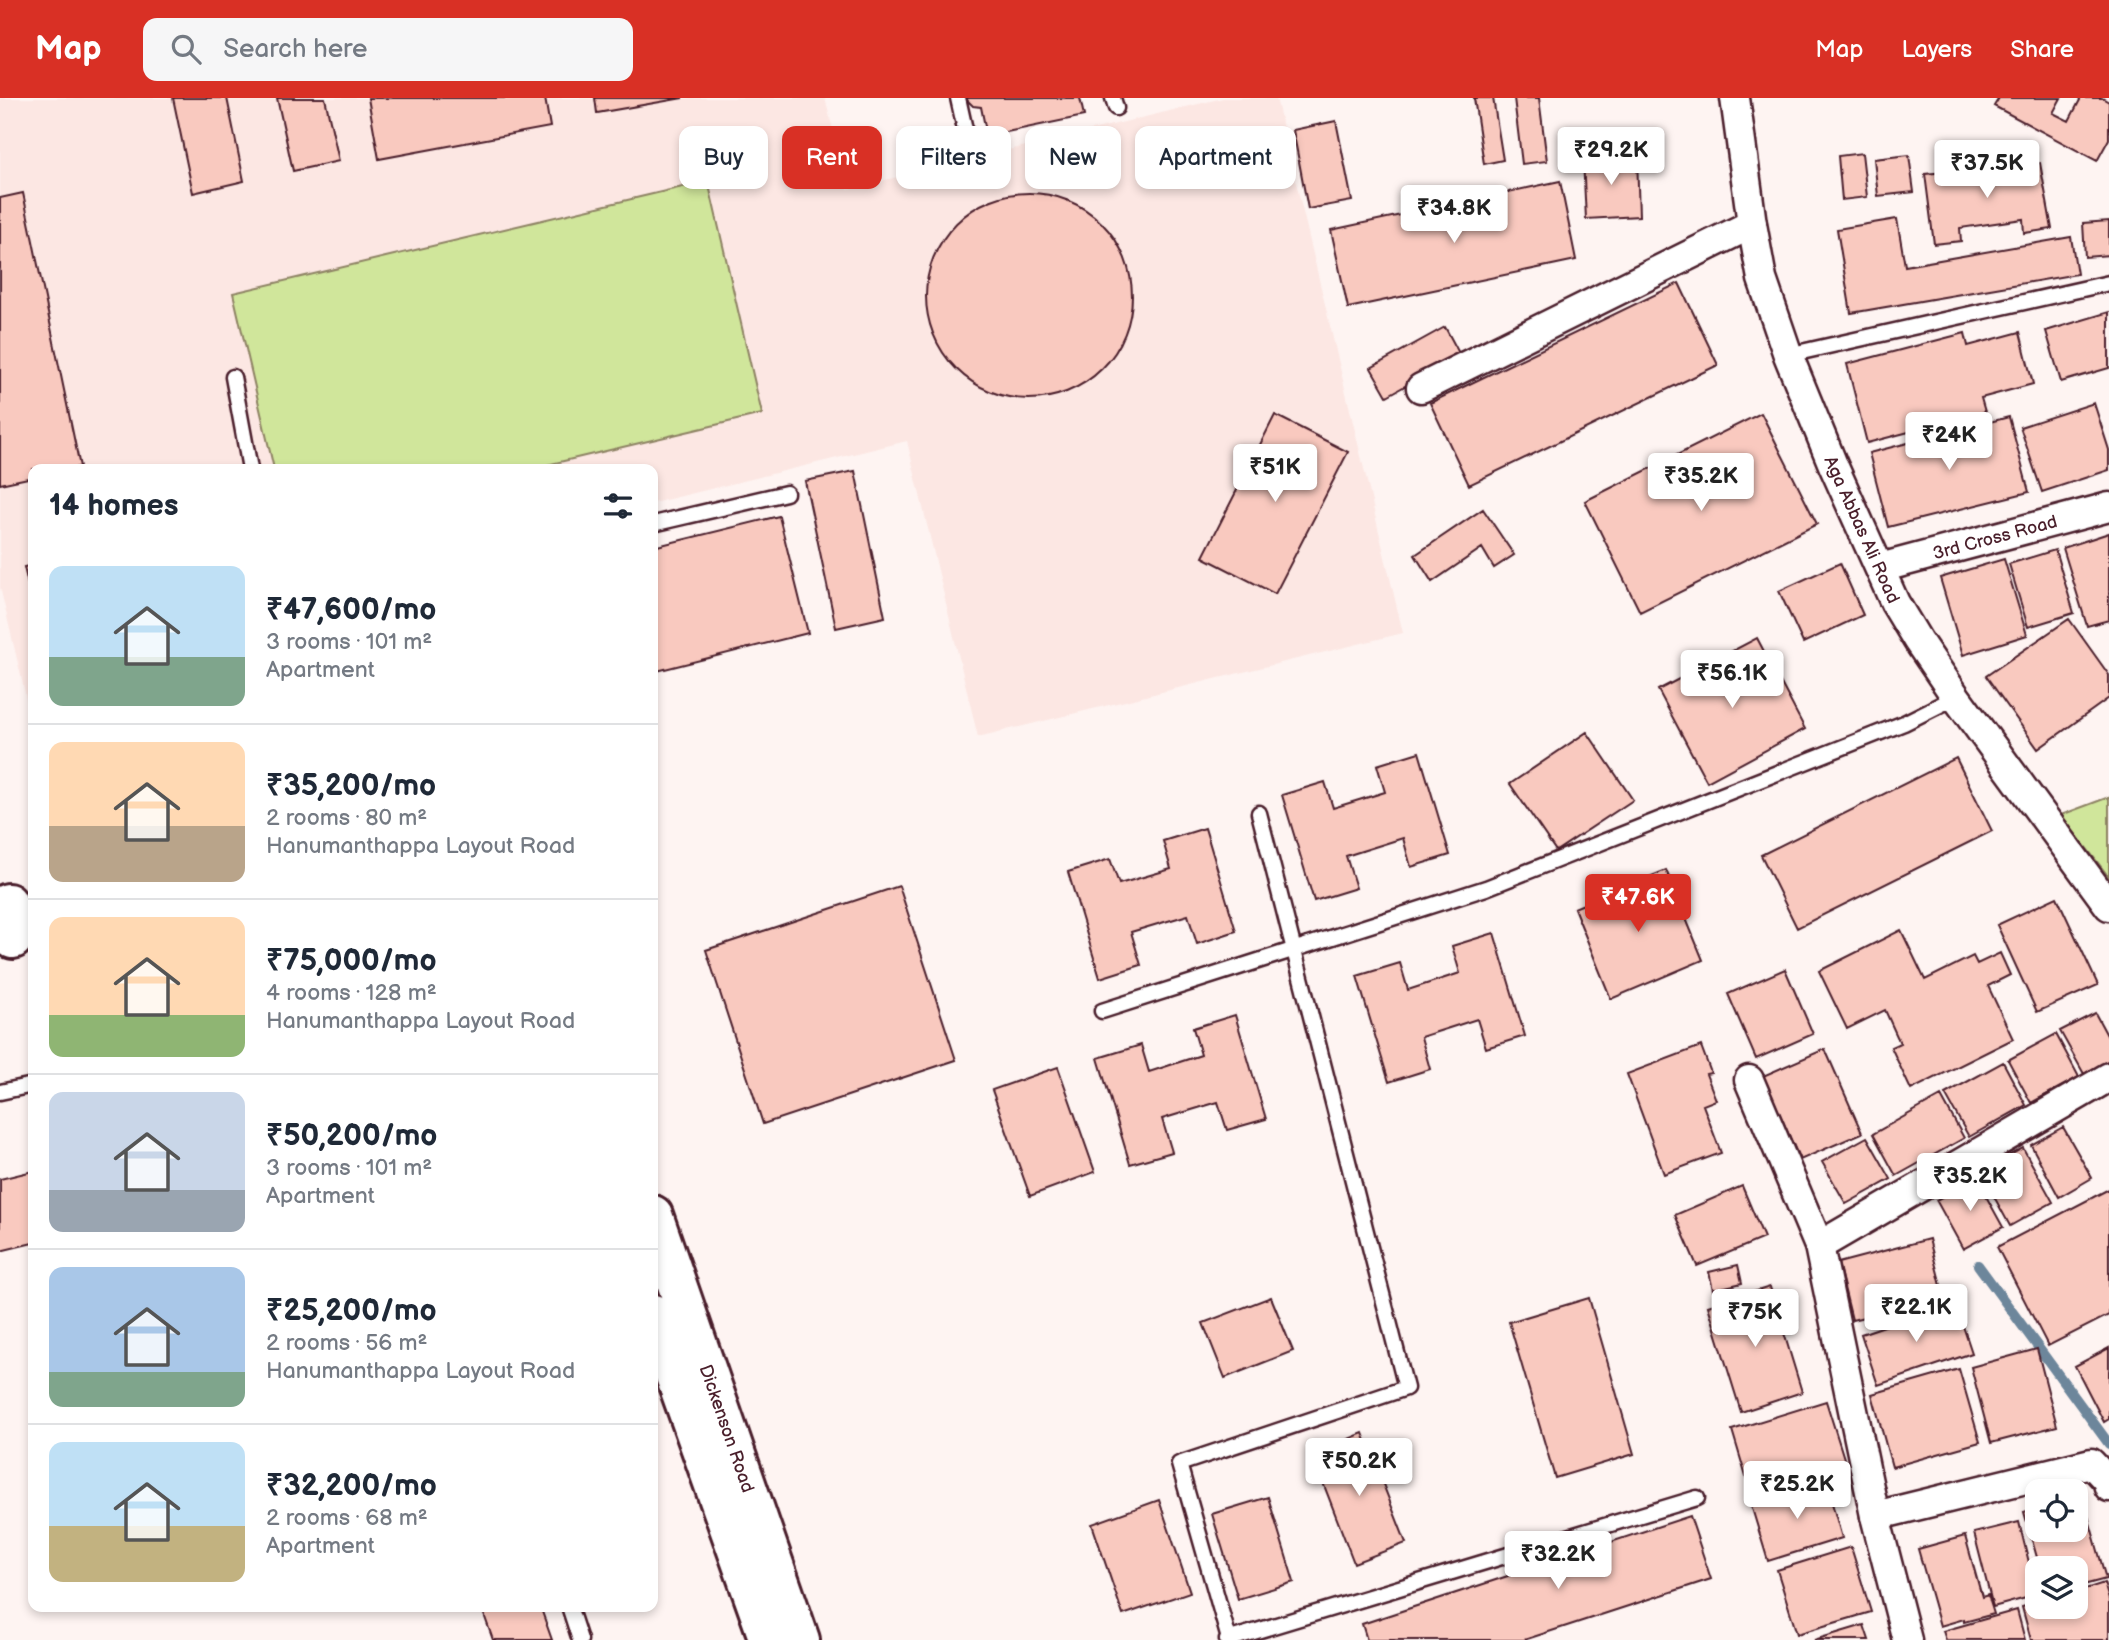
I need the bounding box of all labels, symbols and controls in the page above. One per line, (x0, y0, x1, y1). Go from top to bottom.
search box (143, 18, 633, 81)
text: Map (35, 29, 101, 69)
icon: search (167, 30, 205, 68)
text: Search here (223, 34, 367, 65)
text: Map (1815, 35, 1863, 64)
text: Layers (1901, 35, 1972, 64)
text: Share (2010, 35, 2074, 64)
chip: Buy (679, 126, 768, 189)
chip: Rent (782, 126, 882, 189)
chip: Filters (896, 126, 1011, 189)
chip: New (1025, 126, 1121, 189)
chip: Apartment (1135, 126, 1296, 189)
pin: ₹29.2K (1554, 127, 1668, 187)
text: ₹29.2K (1574, 136, 1648, 164)
pin: ₹37.5K (1930, 140, 2044, 200)
text: ₹37.5K (1950, 149, 2024, 177)
pin: ₹34.8K (1397, 186, 1511, 245)
text: ₹34.8K (1417, 194, 1491, 222)
pin: ₹24K (1908, 412, 1990, 472)
text: ₹24K (1921, 421, 1977, 449)
pin: ₹51K (1234, 444, 1316, 504)
text: ₹51K (1249, 453, 1301, 481)
street label: Aga Abbas Ali Road (1819, 453, 1904, 607)
pin: ₹35.2K (1644, 454, 1758, 513)
text: ₹35.2K (1664, 462, 1738, 490)
icon: filters (599, 487, 637, 525)
text: 14 homes (49, 488, 178, 524)
street label: 3rd Cross Road (1931, 511, 2060, 564)
text: ₹47,600/mo (266, 592, 436, 628)
icon: home (105, 594, 189, 678)
text: 3 rooms · 101 m² (266, 628, 432, 656)
pin: ₹56.1K (1675, 650, 1789, 710)
text: Apartment (266, 656, 375, 684)
text: ₹56.1K (1697, 659, 1767, 687)
text: ₹35,200/mo (266, 768, 436, 804)
icon: home (105, 770, 189, 854)
text: 2 rooms · 80 m² (266, 804, 427, 832)
text: Hanumanthappa Layout Road (266, 832, 575, 860)
pin: ₹47.6K (1581, 874, 1695, 934)
text: ₹47.6K (1601, 883, 1675, 911)
text: ₹75,000/mo (266, 943, 437, 979)
icon: home (105, 945, 189, 1029)
text: 4 rooms · 128 m² (266, 979, 437, 1007)
text: Hanumanthappa Layout Road (266, 1007, 575, 1035)
text: ₹50,200/mo (266, 1118, 437, 1154)
icon: home (105, 1120, 189, 1204)
text: 3 rooms · 101 m² (266, 1154, 432, 1182)
pin: ₹35.2K (1913, 1154, 2027, 1213)
text: ₹35.2K (1933, 1162, 2007, 1190)
text: Apartment (266, 1182, 375, 1210)
pin: ₹22.1K (1859, 1284, 1973, 1344)
pin: ₹75K (1714, 1290, 1796, 1349)
text: ₹25,200/mo (266, 1293, 437, 1329)
text: ₹22.1K (1880, 1293, 1952, 1321)
icon: home (105, 1295, 189, 1379)
text: ₹75K (1728, 1298, 1782, 1326)
text: 2 rooms · 56 m² (266, 1329, 428, 1357)
text: Hanumanthappa Layout Road (266, 1357, 575, 1385)
street label: Dickenson Road (695, 1362, 758, 1496)
pin: ₹50.2K (1302, 1438, 1416, 1498)
text: ₹50.2K (1321, 1447, 1397, 1475)
pin: ₹25.2K (1740, 1462, 1854, 1521)
text: ₹32,200/mo (266, 1468, 437, 1504)
icon: home (105, 1470, 189, 1554)
text: ₹25.2K (1760, 1470, 1834, 1498)
map controls (2025, 1479, 2088, 1619)
button: locate (2025, 1479, 2088, 1542)
text: 2 rooms · 68 m² (266, 1504, 428, 1532)
text: Apartment (266, 1532, 375, 1560)
pin: ₹32.2K (1501, 1532, 1615, 1591)
text: ₹32.2K (1521, 1540, 1595, 1568)
button: layers (2025, 1556, 2088, 1619)

